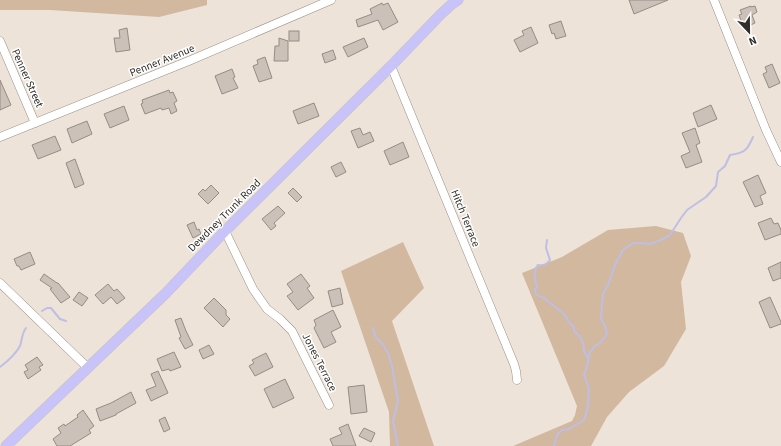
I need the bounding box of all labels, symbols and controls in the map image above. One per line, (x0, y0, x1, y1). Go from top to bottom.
north arrow (729, 12, 769, 52)
text: N (746, 32, 759, 49)
street label: Penner Avenue (127, 40, 197, 80)
street label: Penner Street (8, 47, 47, 110)
street label: Dewdney Trunk Road (185, 176, 264, 255)
street label: Hitch Terrace (447, 187, 484, 250)
street label: Jones Terrace (299, 331, 341, 394)

